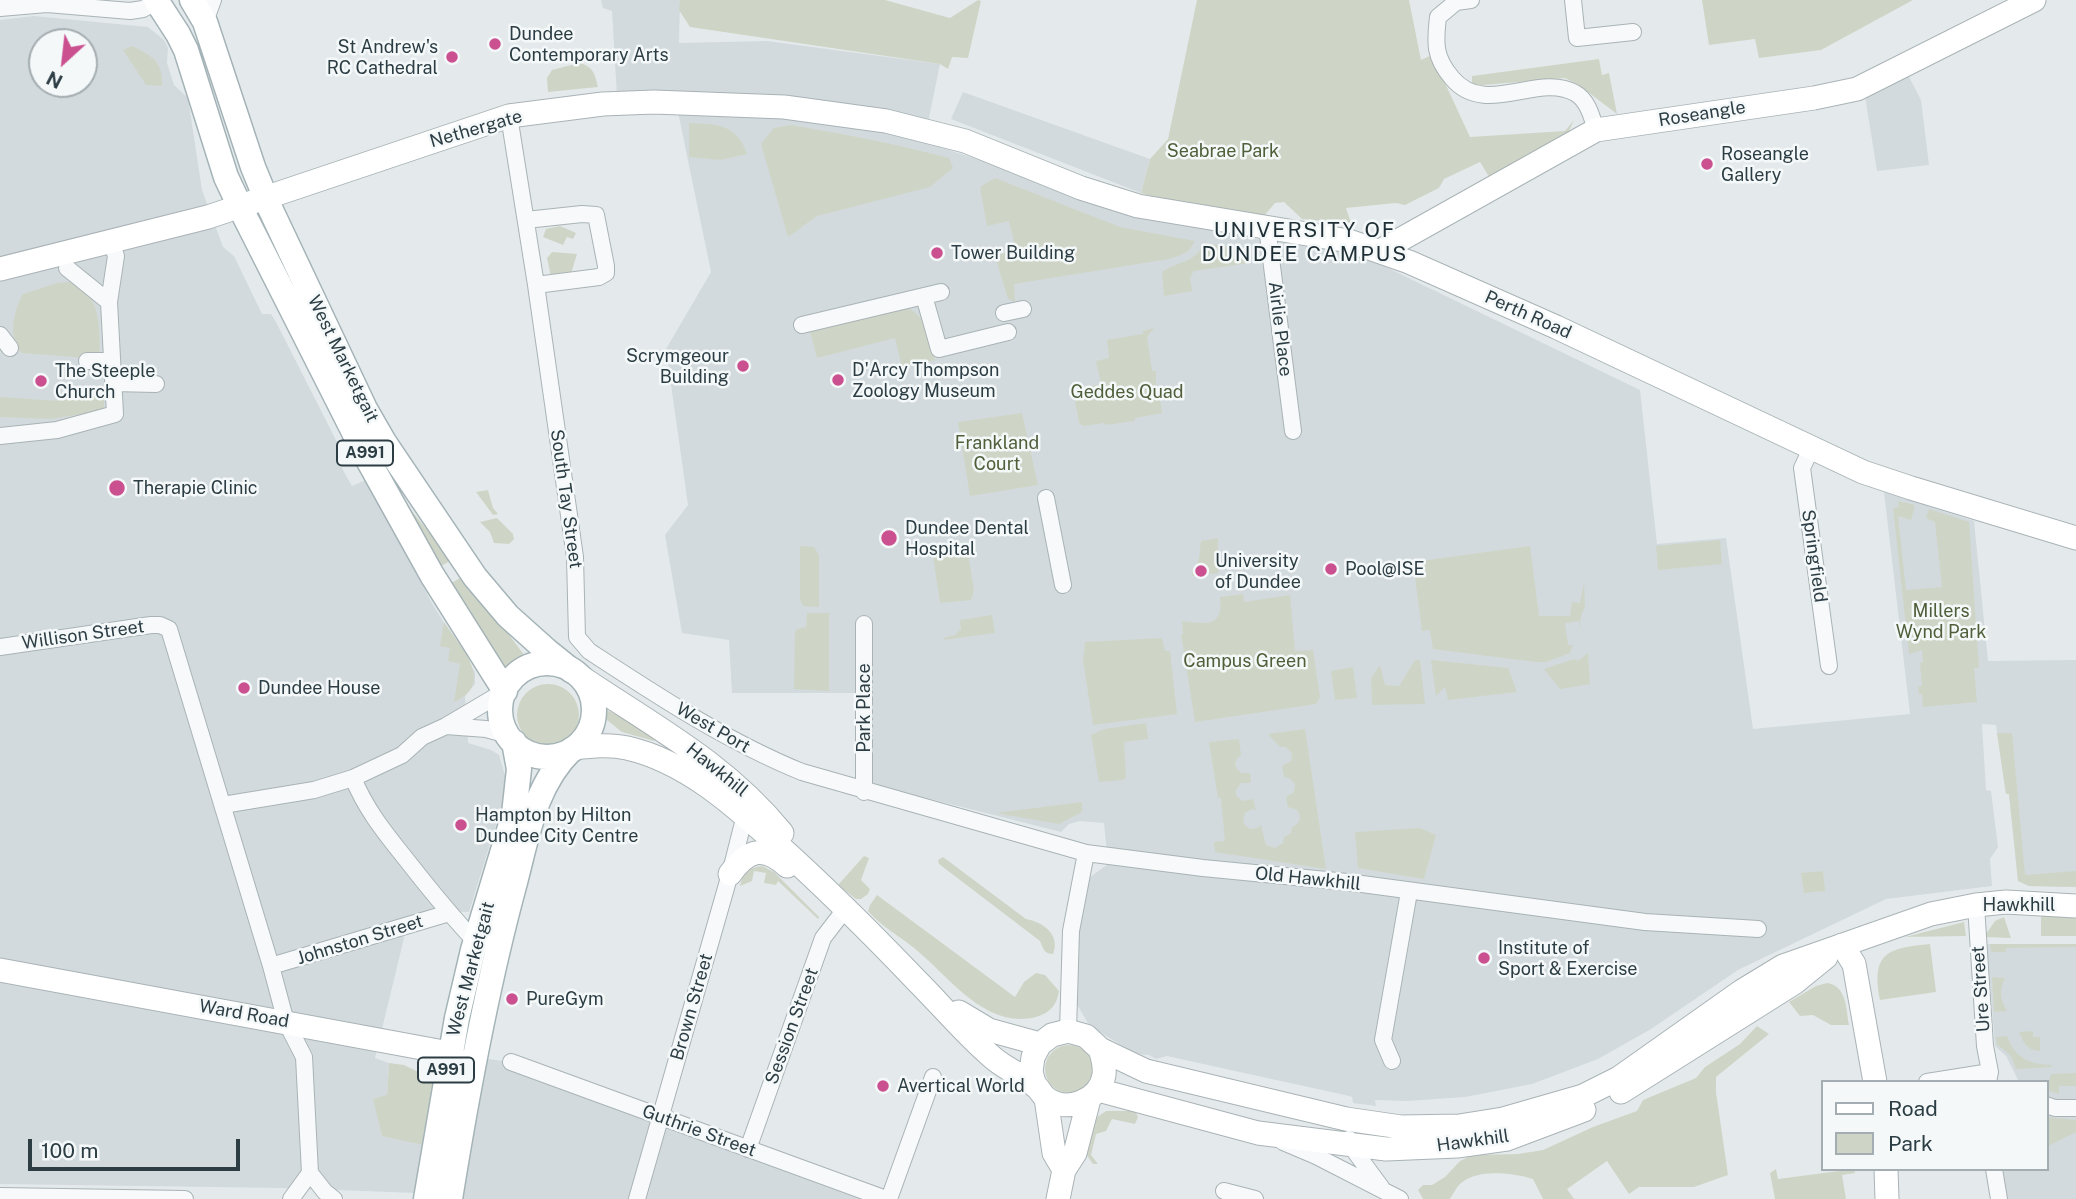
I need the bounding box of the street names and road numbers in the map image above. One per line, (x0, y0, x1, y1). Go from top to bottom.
street label: Roseangle (1657, 96, 1747, 132)
street label: Nethergate (427, 106, 525, 152)
street label: Airlie Place (1263, 280, 1297, 378)
street label: Perth Road (1481, 286, 1575, 344)
street label: West Marketgait (303, 292, 383, 426)
street label: South Tay Street (546, 428, 586, 570)
road number: A991 (337, 440, 393, 466)
street label: Springfield (1797, 508, 1831, 604)
street label: Willison Street (20, 616, 146, 654)
street label: Park Place (853, 663, 875, 753)
street label: West Port (672, 698, 754, 758)
street label: Hawkhill (682, 739, 752, 801)
street label: Old Hawkhill (1254, 863, 1362, 895)
street label: Hawkhill (1982, 894, 2056, 916)
street label: West Marketgait (443, 899, 499, 1039)
street label: Johnston Street (294, 911, 426, 969)
street label: Ure Street (1967, 945, 1995, 1033)
street label: Brown Street (666, 951, 718, 1063)
street label: Session Street (761, 965, 823, 1087)
street label: Ward Road (197, 995, 291, 1033)
road number: A991 (418, 1058, 474, 1082)
street label: Guthrie Street (639, 1100, 759, 1162)
street label: Hawkhill (1435, 1125, 1511, 1157)

